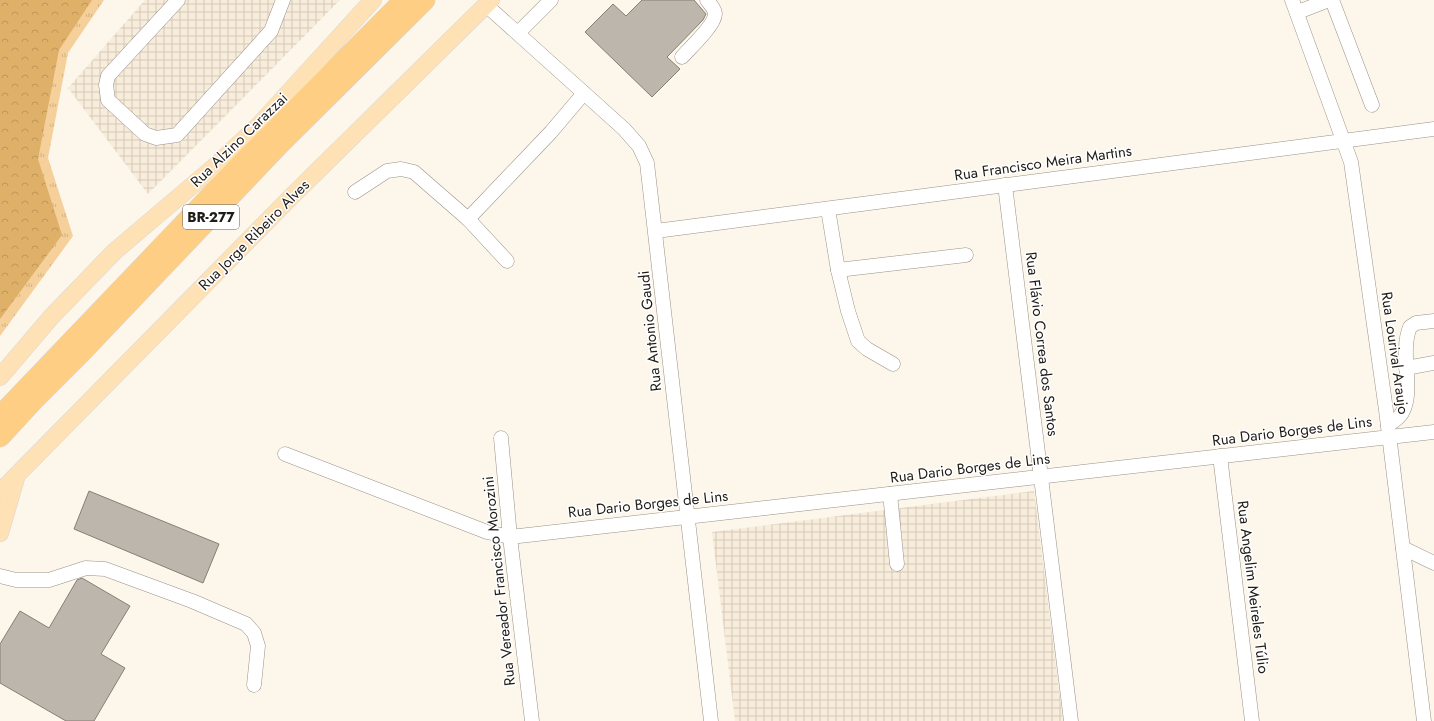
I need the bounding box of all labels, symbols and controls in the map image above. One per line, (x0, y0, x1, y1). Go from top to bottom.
street label: Rua Alzino Carazzai (185, 88, 293, 192)
street label: Rua Francisco Meira Martins (953, 140, 1133, 186)
street label: Rua Jorge Ribeiro Alves (194, 175, 314, 295)
road number: BR-277 (183, 205, 239, 229)
street label: Rua Flávio Correa dos Santos (1020, 250, 1064, 438)
street label: Rua Antonio Gaudi (633, 270, 667, 392)
street label: Rua Lourival Araujo (1375, 290, 1415, 416)
street label: Rua Dario Borges de Lins (1211, 410, 1373, 452)
street label: Rua Dario Borges de Lins (889, 447, 1051, 489)
street label: Rua Vereador Francisco Morozini (477, 475, 521, 687)
street label: Rua Dario Borges de Lins (567, 485, 729, 523)
street label: Rua Angelim Meireles Túlio (1231, 499, 1275, 675)

